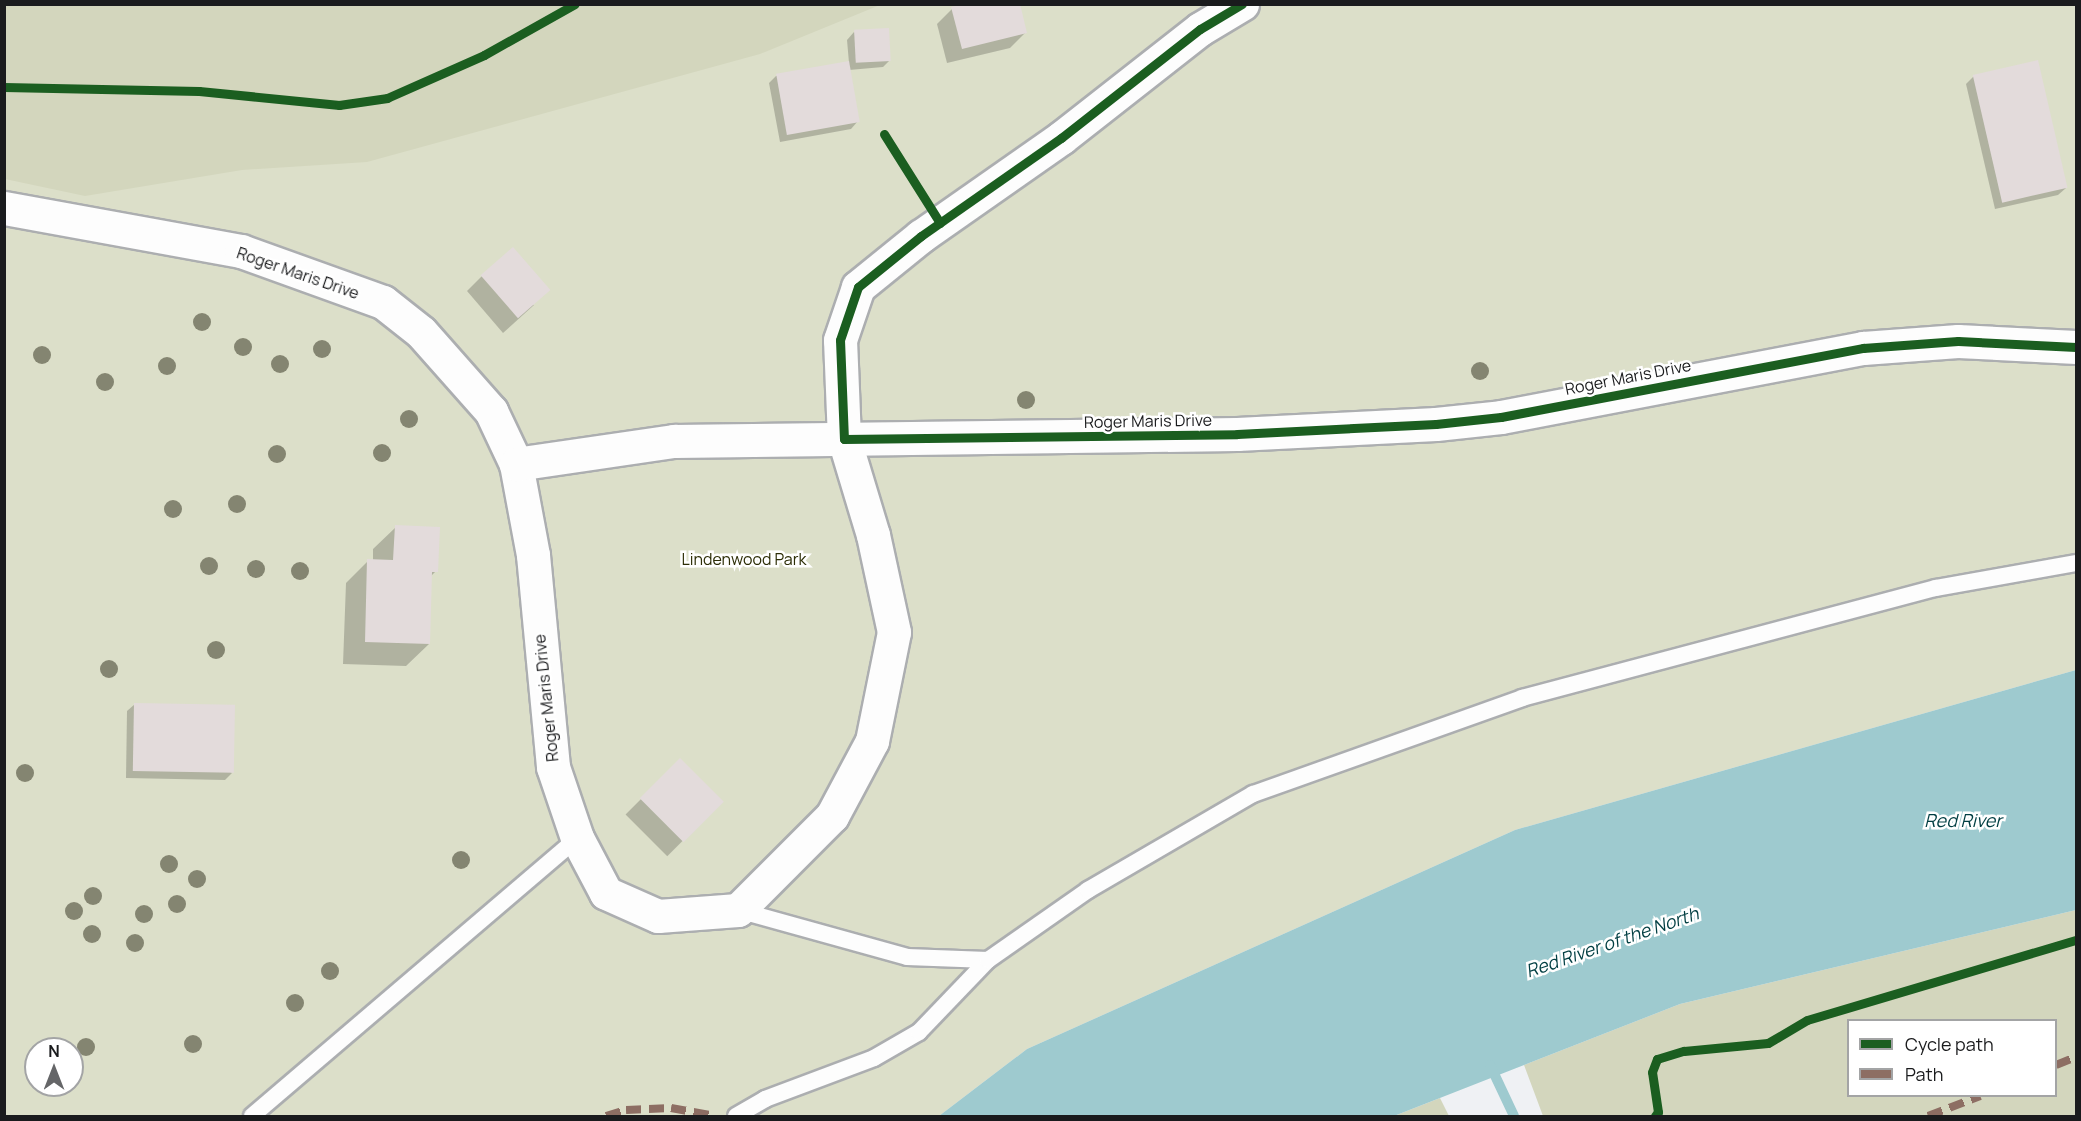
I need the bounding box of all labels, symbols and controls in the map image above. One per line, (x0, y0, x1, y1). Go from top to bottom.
street label: Roger Maris Drive (234, 243, 362, 303)
street label: Roger Maris Drive (1563, 355, 1693, 399)
street label: Roger Maris Drive (1084, 410, 1212, 432)
park label: Lindenwood Park (682, 549, 806, 569)
street label: Roger Maris Drive (530, 633, 562, 763)
water label: Red River (1924, 809, 2002, 831)
water label: Red River of the North (1523, 902, 1701, 982)
legend (1847, 1019, 2057, 1097)
text: Cycle path (1905, 1032, 1994, 1056)
north arrow (24, 1037, 84, 1097)
text: N (48, 1040, 60, 1062)
text: Path (1905, 1062, 1943, 1086)

